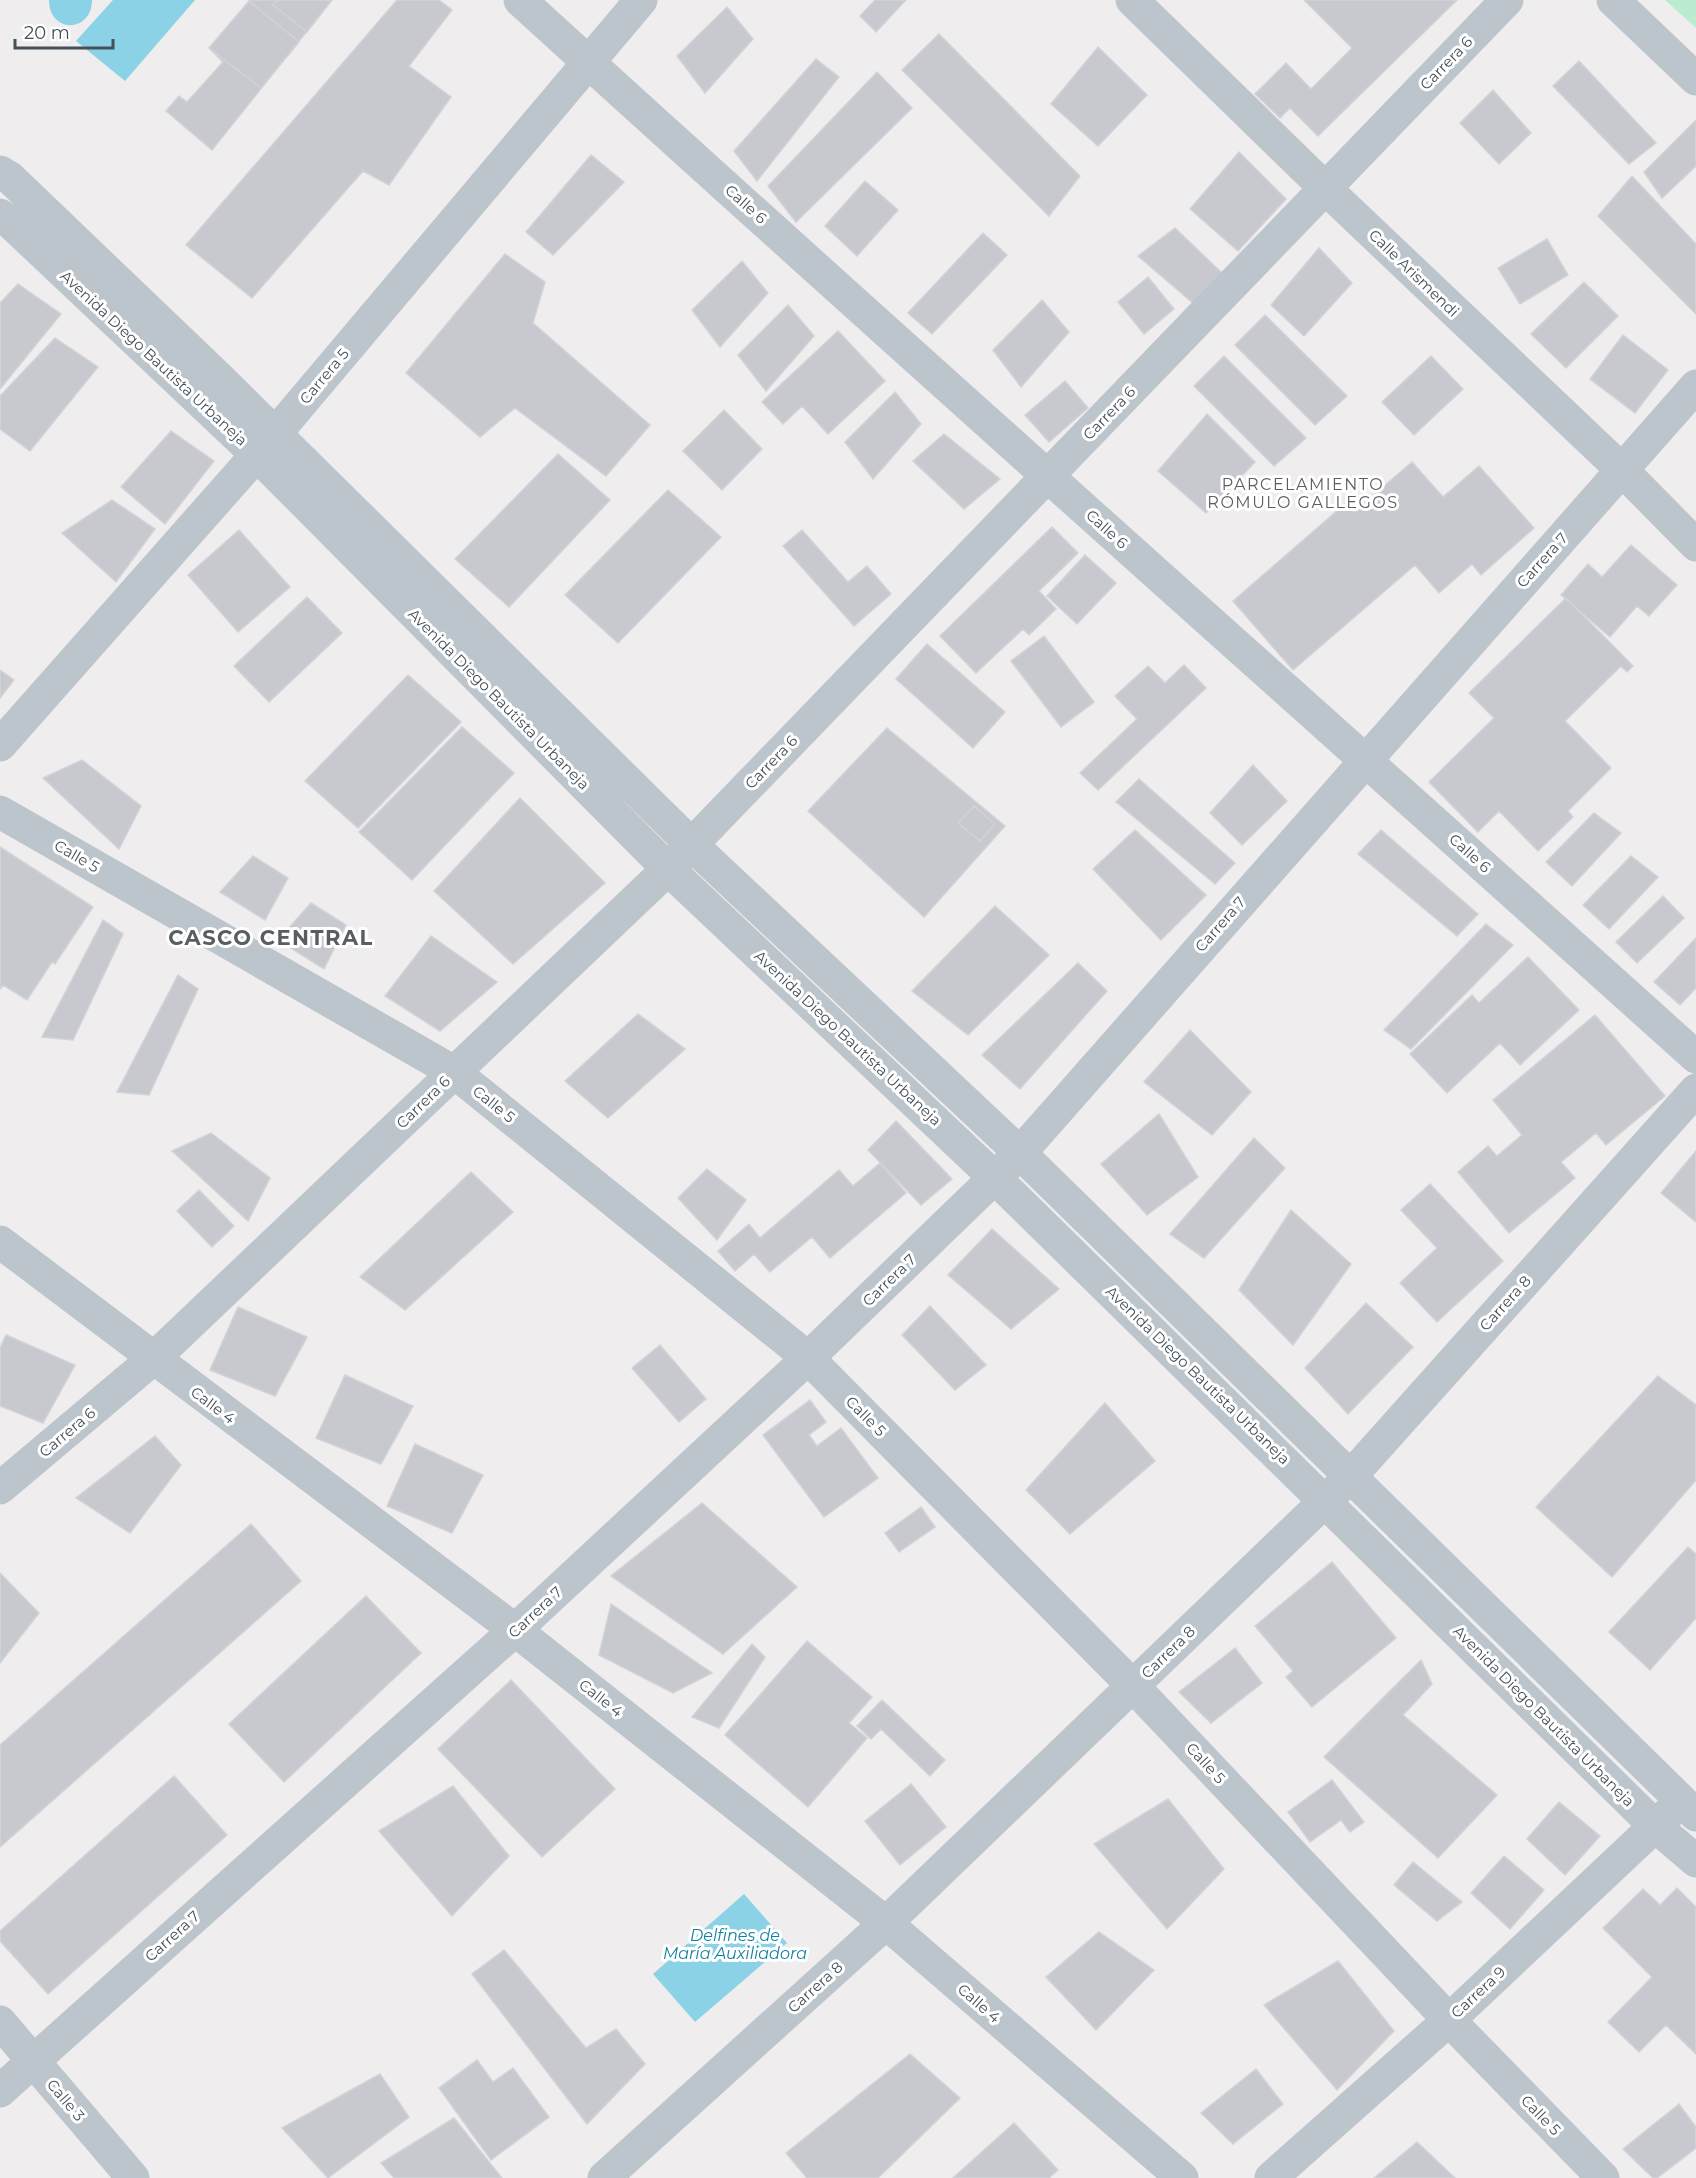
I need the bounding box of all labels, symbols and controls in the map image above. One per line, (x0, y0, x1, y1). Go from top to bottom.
scale bar (15, 12, 112, 50)
text: 20 m (24, 22, 70, 44)
street label: Carrera 6 (1416, 32, 1476, 94)
street label: Calle 6 (721, 180, 771, 228)
street label: Calle Arismendi (1365, 225, 1463, 321)
street label: Avenida Diego Bautista Urbaneja (57, 266, 251, 450)
street label: Carrera 5 (295, 344, 353, 408)
street label: Carrera 6 (1079, 382, 1139, 444)
district label: PARCELAMIENTO RÓMULO GALLEGOS (1207, 475, 1399, 512)
street label: Calle 6 (1082, 505, 1132, 553)
street label: Carrera 7 (1512, 529, 1572, 591)
street label: Avenida Diego Bautista Urbaneja (404, 604, 594, 794)
street label: Carrera 6 (741, 731, 801, 793)
street label: Calle 6 (1445, 829, 1495, 877)
street label: Calle 5 (51, 836, 103, 876)
street label: Carrera 7 (1191, 892, 1249, 956)
district label: CASCO CENTRAL (168, 925, 374, 950)
street label: Avenida Diego Bautista Urbaneja (751, 946, 945, 1130)
street label: Carrera 6 (392, 1072, 454, 1132)
street label: Calle 5 (469, 1081, 519, 1127)
street label: Carrera 7 (858, 1250, 920, 1310)
street label: Carrera 8 (1475, 1271, 1535, 1335)
street label: Avenida Diego Bautista Urbaneja (1102, 1282, 1294, 1468)
street label: Calle 4 (187, 1382, 239, 1428)
street label: Calle 5 (842, 1392, 890, 1440)
street label: Carrera 6 (35, 1403, 99, 1461)
street label: Carrera 7 (504, 1582, 566, 1642)
street label: Avenida Diego Bautista Urbaneja (1449, 1621, 1639, 1811)
street label: Carrera 8 (1137, 1622, 1199, 1682)
street label: Calle 4 (575, 1675, 627, 1721)
street label: Calle 5 (1182, 1739, 1230, 1787)
street label: Carrera 7 (141, 1906, 203, 1966)
water label: Delfines de María Auxiliadora (663, 1926, 807, 1963)
street label: Carrera 8 (783, 1957, 847, 2017)
street label: Carrera 9 (1447, 1962, 1509, 2022)
street label: Calle 4 (954, 1979, 1004, 2027)
street label: Calle 3 (43, 2075, 89, 2125)
street label: Calle 5 (1517, 2091, 1565, 2139)

